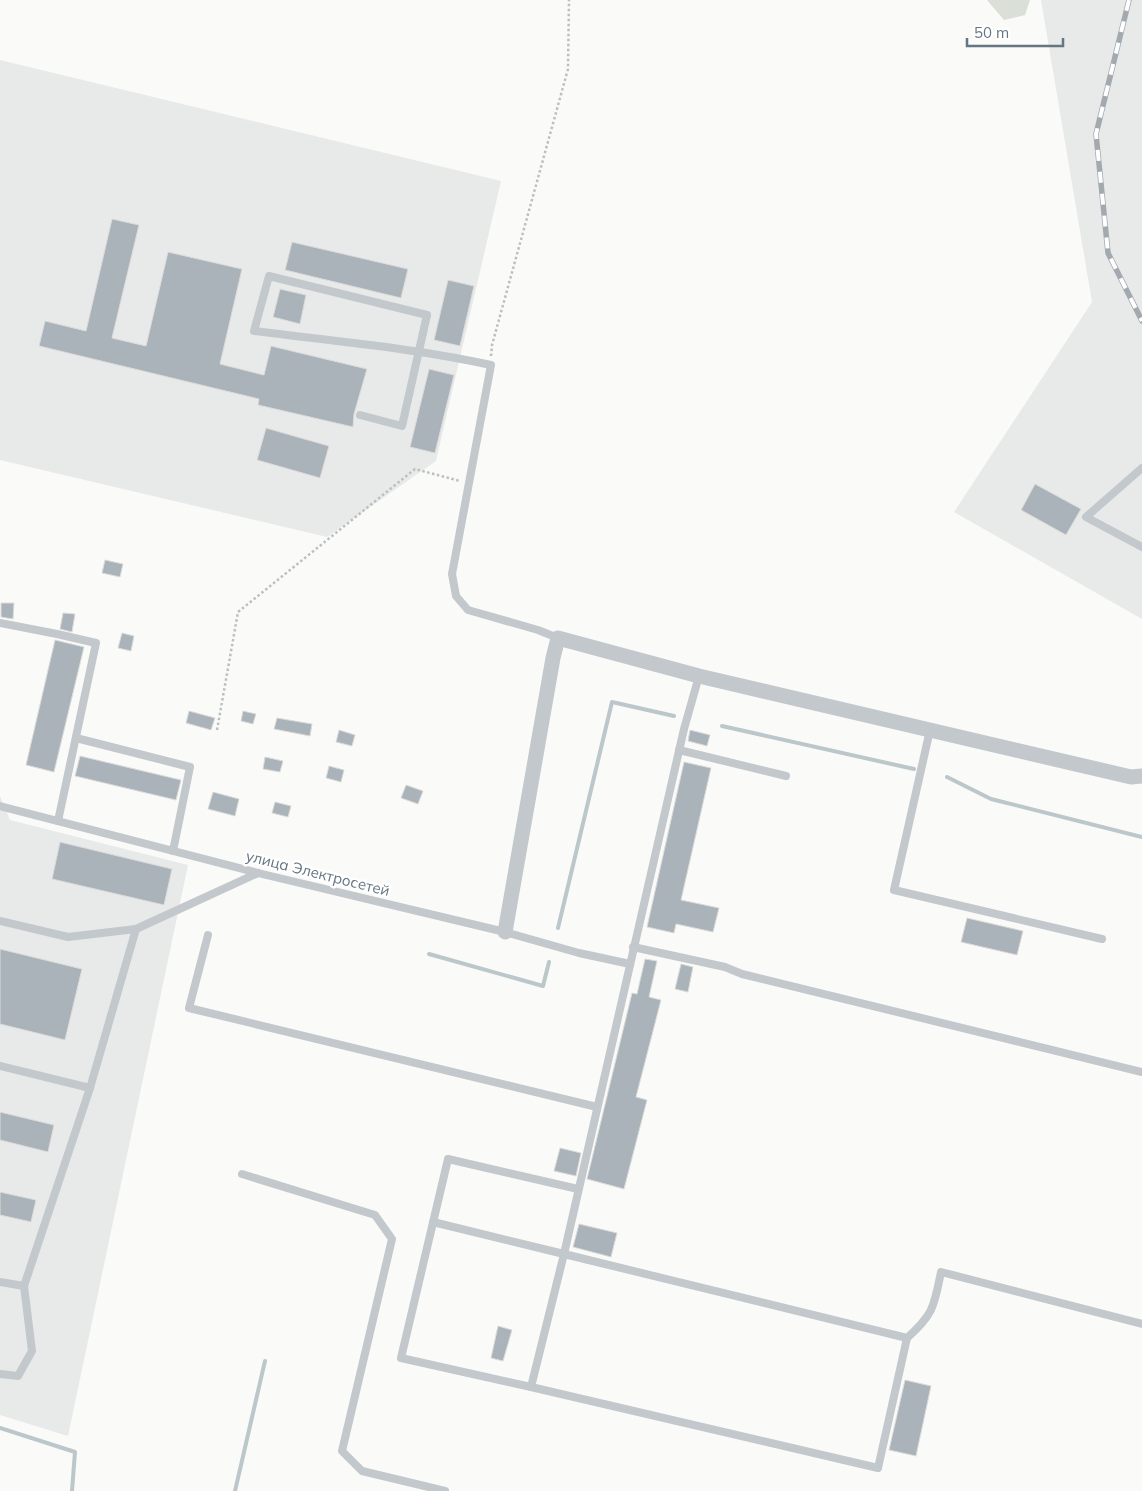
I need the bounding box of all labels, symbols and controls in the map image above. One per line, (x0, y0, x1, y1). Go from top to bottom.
scale bar (967, 15, 1063, 47)
text: 50 m (974, 23, 1009, 42)
street label: улица Электросетей (244, 846, 392, 900)

